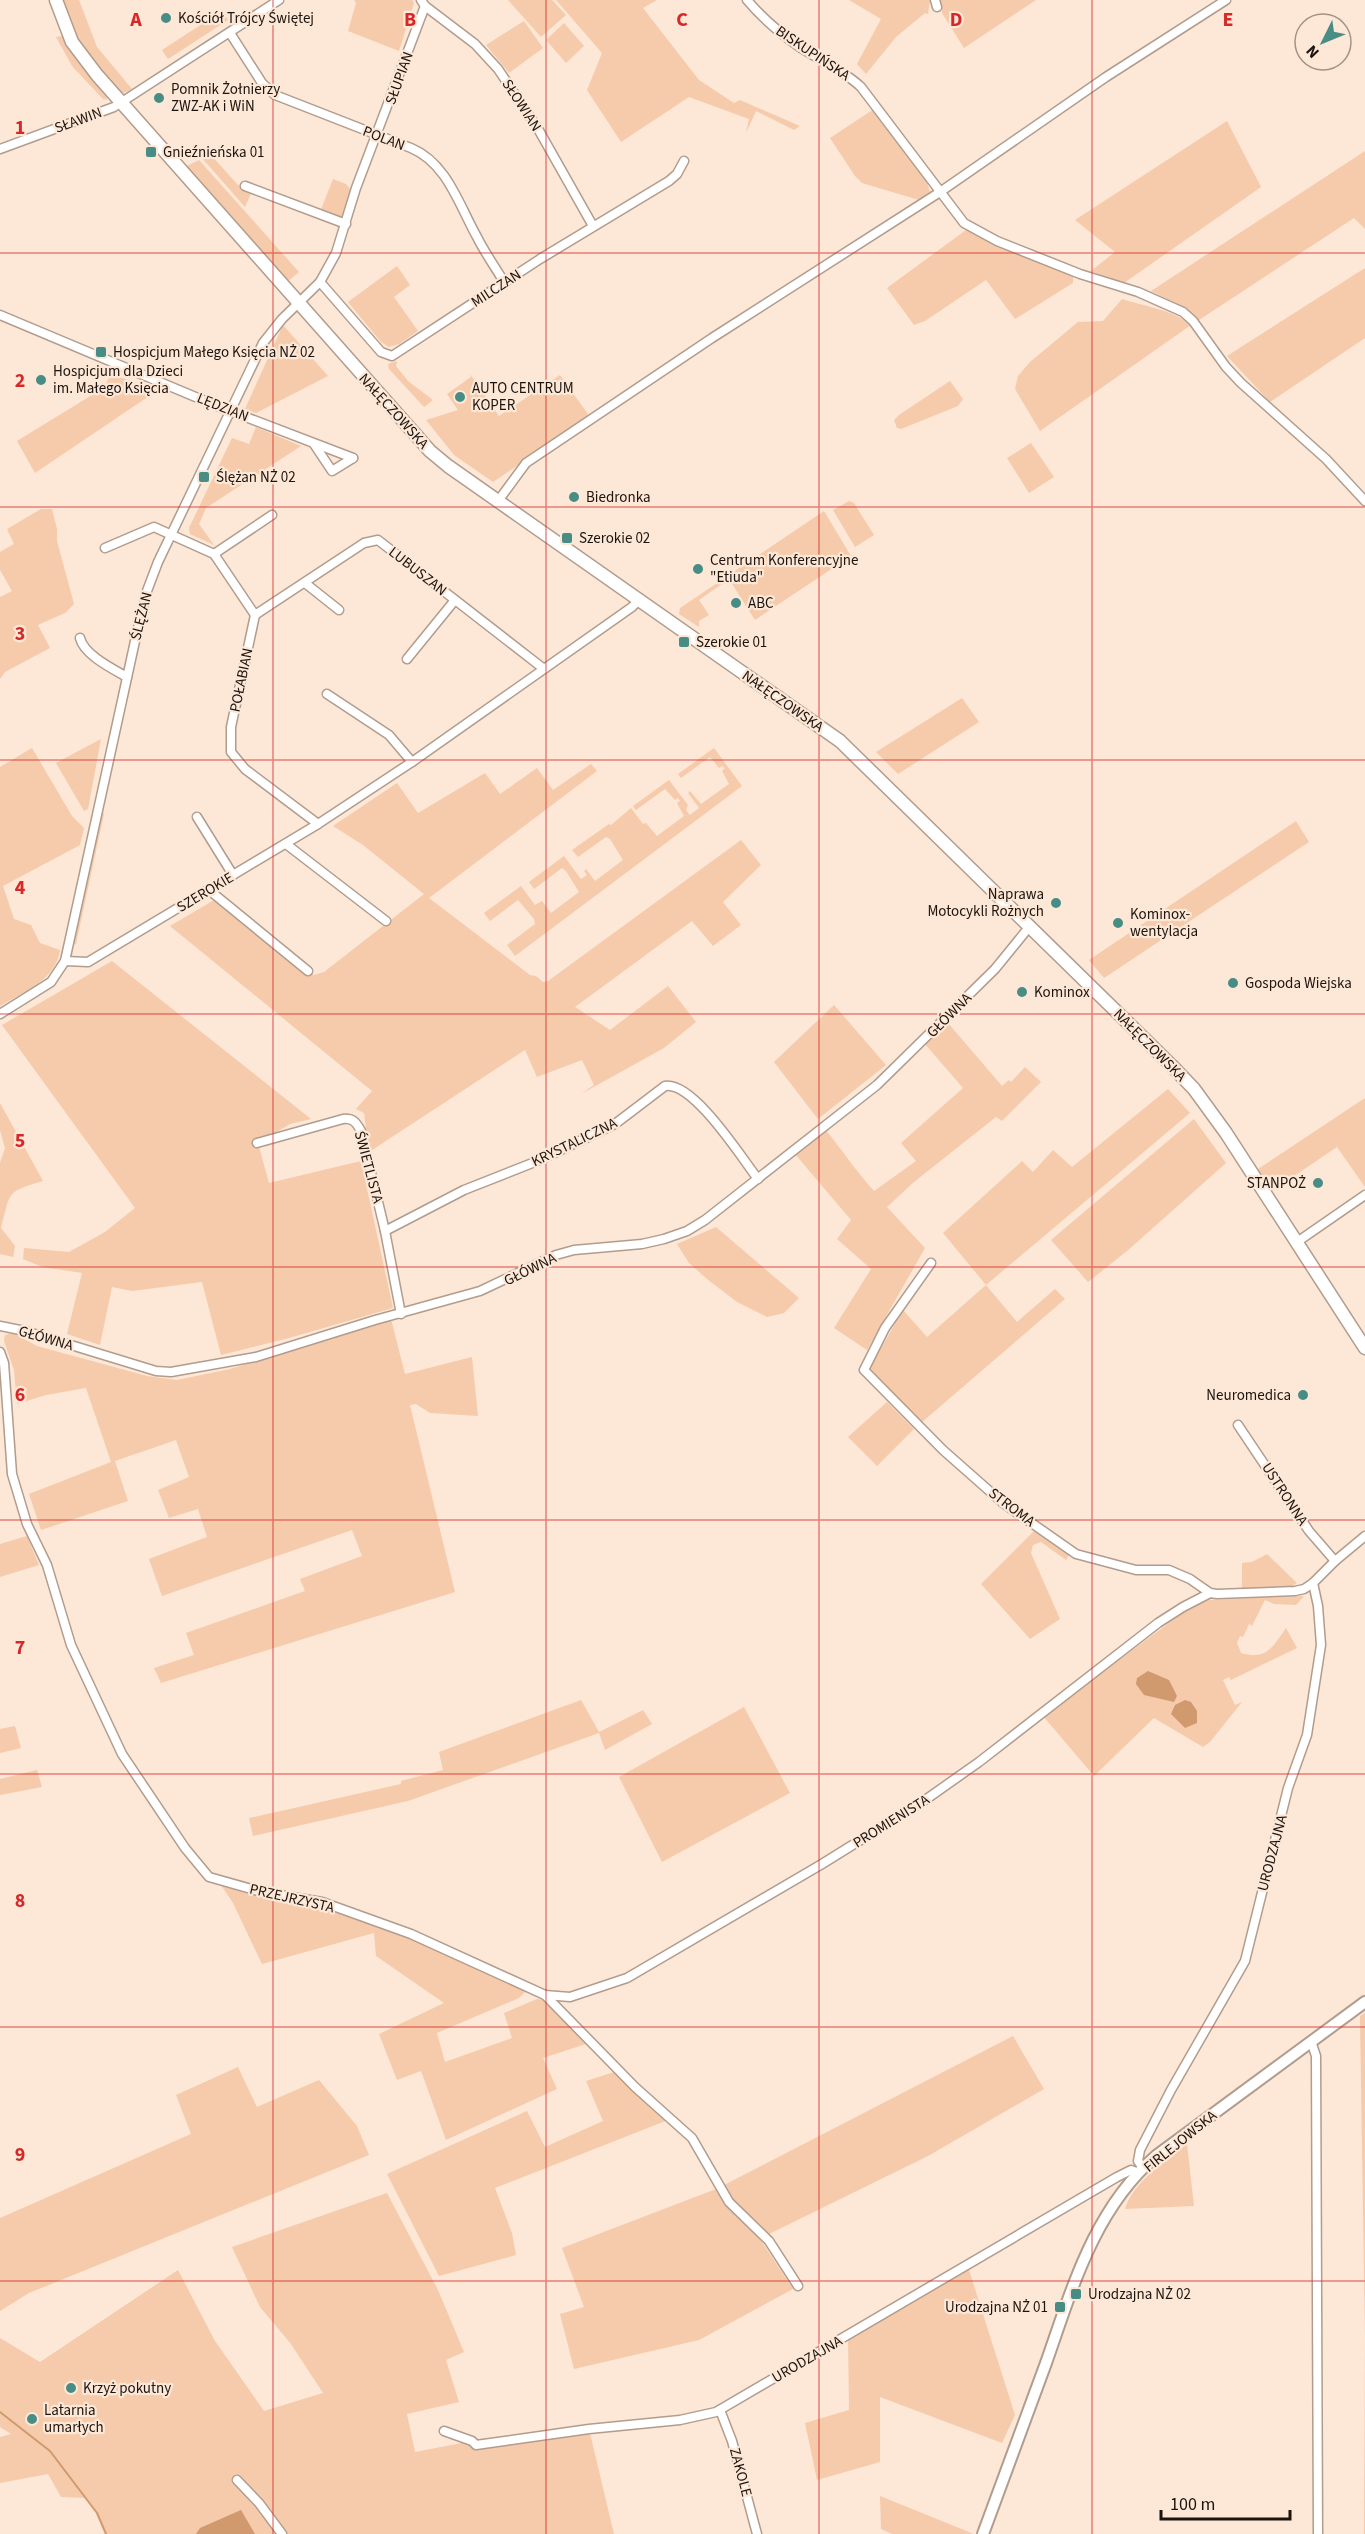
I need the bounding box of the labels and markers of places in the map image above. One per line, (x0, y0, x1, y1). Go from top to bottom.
place label: Kościół Trójcy Świętej (178, 8, 314, 29)
marker: Kościół Trójcy Świętej (159, 11, 173, 25)
place label: Pomnik Żołnierzy ZWZ-AK i WiN (171, 79, 280, 117)
marker: Pomnik Żołnierzy ZWZ-AK i WiN (152, 91, 166, 105)
place label: Gnieźnieńska 01 (163, 142, 265, 163)
marker: Gnieźnieńska 01 (144, 145, 158, 159)
place label: Hospicjum Małego Księcia NŻ 02 (113, 342, 315, 363)
marker: Hospicjum Małego Księcia NŻ 02 (94, 345, 108, 359)
place label: Hospicjum dla Dzieci im. Małego Księcia (53, 361, 183, 399)
marker: Hospicjum dla Dzieci im. Małego Księcia (34, 373, 48, 387)
place label: AUTO CENTRUM KOPER (472, 378, 574, 416)
marker: AUTO CENTRUM KOPER (453, 390, 467, 404)
place label: Ślężan NŻ 02 (216, 467, 296, 488)
marker: Ślężan NŻ 02 (197, 470, 211, 484)
place label: Biedronka (586, 487, 651, 508)
marker: Biedronka (567, 490, 581, 504)
place label: Szerokie 02 (579, 528, 650, 549)
marker: Szerokie 02 (560, 531, 574, 545)
place label: Centrum Konferencyjne "Etiuda" (710, 550, 859, 588)
marker: Centrum Konferencyjne "Etiuda" (691, 562, 705, 576)
place label: ABC (748, 593, 774, 614)
marker: ABC (729, 596, 743, 610)
place label: Szerokie 01 (696, 632, 767, 653)
marker: Szerokie 01 (677, 635, 691, 649)
place label: Naprawa Motocykli Rożnych (927, 884, 1044, 922)
marker: Naprawa Motocykli Rożnych (1049, 896, 1063, 910)
place label: Kominox- wentylacja (1130, 904, 1198, 942)
marker: Kominox- wentylacja (1111, 916, 1125, 930)
place label: Gospoda Wiejska (1245, 973, 1352, 994)
marker: Gospoda Wiejska (1226, 976, 1240, 990)
place label: Kominox (1034, 982, 1090, 1003)
marker: Kominox (1015, 985, 1029, 999)
place label: STANPOŻ (1247, 1173, 1306, 1194)
marker: STANPOŻ (1311, 1176, 1325, 1190)
place label: Neuromedica (1206, 1385, 1291, 1406)
marker: Neuromedica (1296, 1388, 1310, 1402)
place label: Urodzajna NŻ 02 (1088, 2284, 1191, 2305)
marker: Urodzajna NŻ 02 (1069, 2287, 1083, 2301)
place label: Urodzajna NŻ 01 (945, 2297, 1048, 2318)
marker: Urodzajna NŻ 01 (1053, 2300, 1067, 2314)
place label: Krzyż pokutny (83, 2378, 171, 2399)
marker: Krzyż pokutny (64, 2381, 78, 2395)
place label: Latarnia umarłych (44, 2400, 104, 2438)
marker: Latarnia umarłych (25, 2412, 39, 2426)

